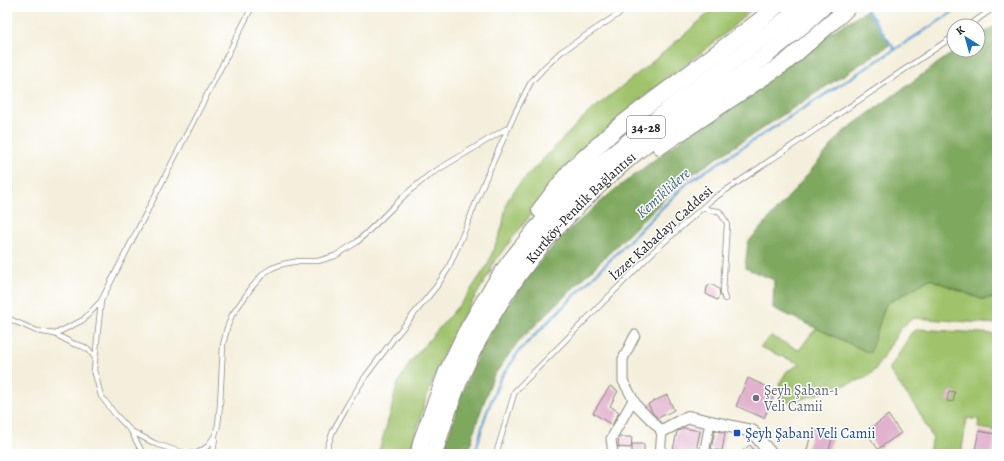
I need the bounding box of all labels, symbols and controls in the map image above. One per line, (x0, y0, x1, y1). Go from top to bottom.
north arrow (946, 18, 986, 58)
text: K (953, 22, 968, 39)
road number: 34-28 (627, 116, 665, 138)
street label: Kurtköy-Pendik Bağlantısı (521, 147, 640, 267)
water label: Kemiklidere (632, 163, 695, 223)
street label: İzzet Kabadayı Caddesi (605, 181, 717, 285)
place label: Şeyh Şaban-ı Veli Camii (763, 381, 838, 416)
marker: Şeyh Şaban-ı Veli Camii (751, 393, 761, 403)
place label: Şeyh Şabani Veli Camii (745, 424, 875, 443)
marker: Şeyh Şabani Veli Camii (732, 428, 742, 438)

